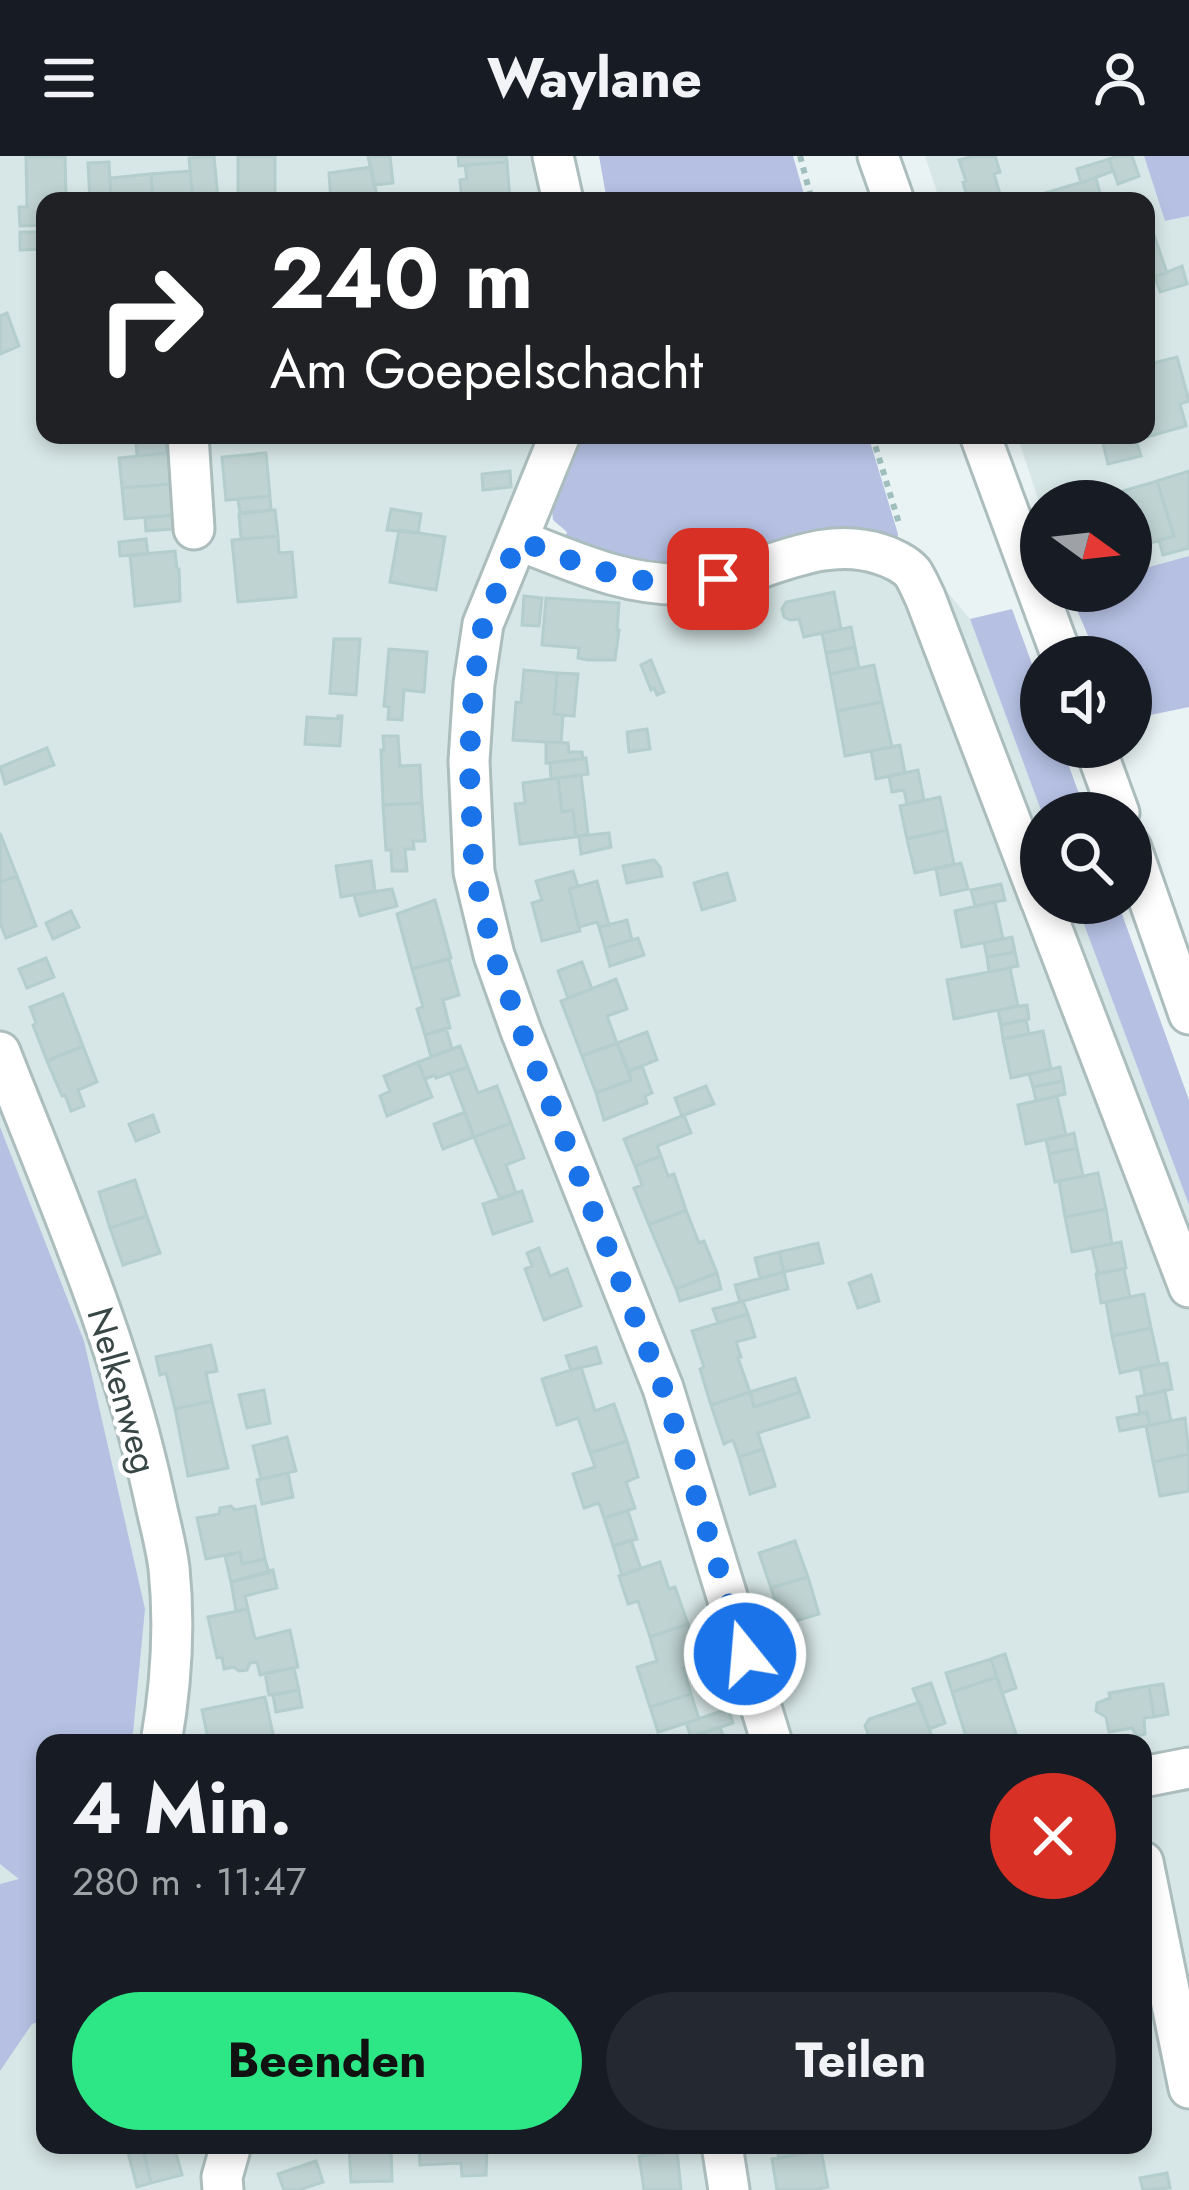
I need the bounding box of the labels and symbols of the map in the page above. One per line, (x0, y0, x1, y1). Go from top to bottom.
north arrow (1020, 480, 1152, 612)
pin (667, 528, 769, 630)
street label: Nelkenweg (75, 1301, 171, 1479)
position arrow (682, 1591, 808, 1717)

